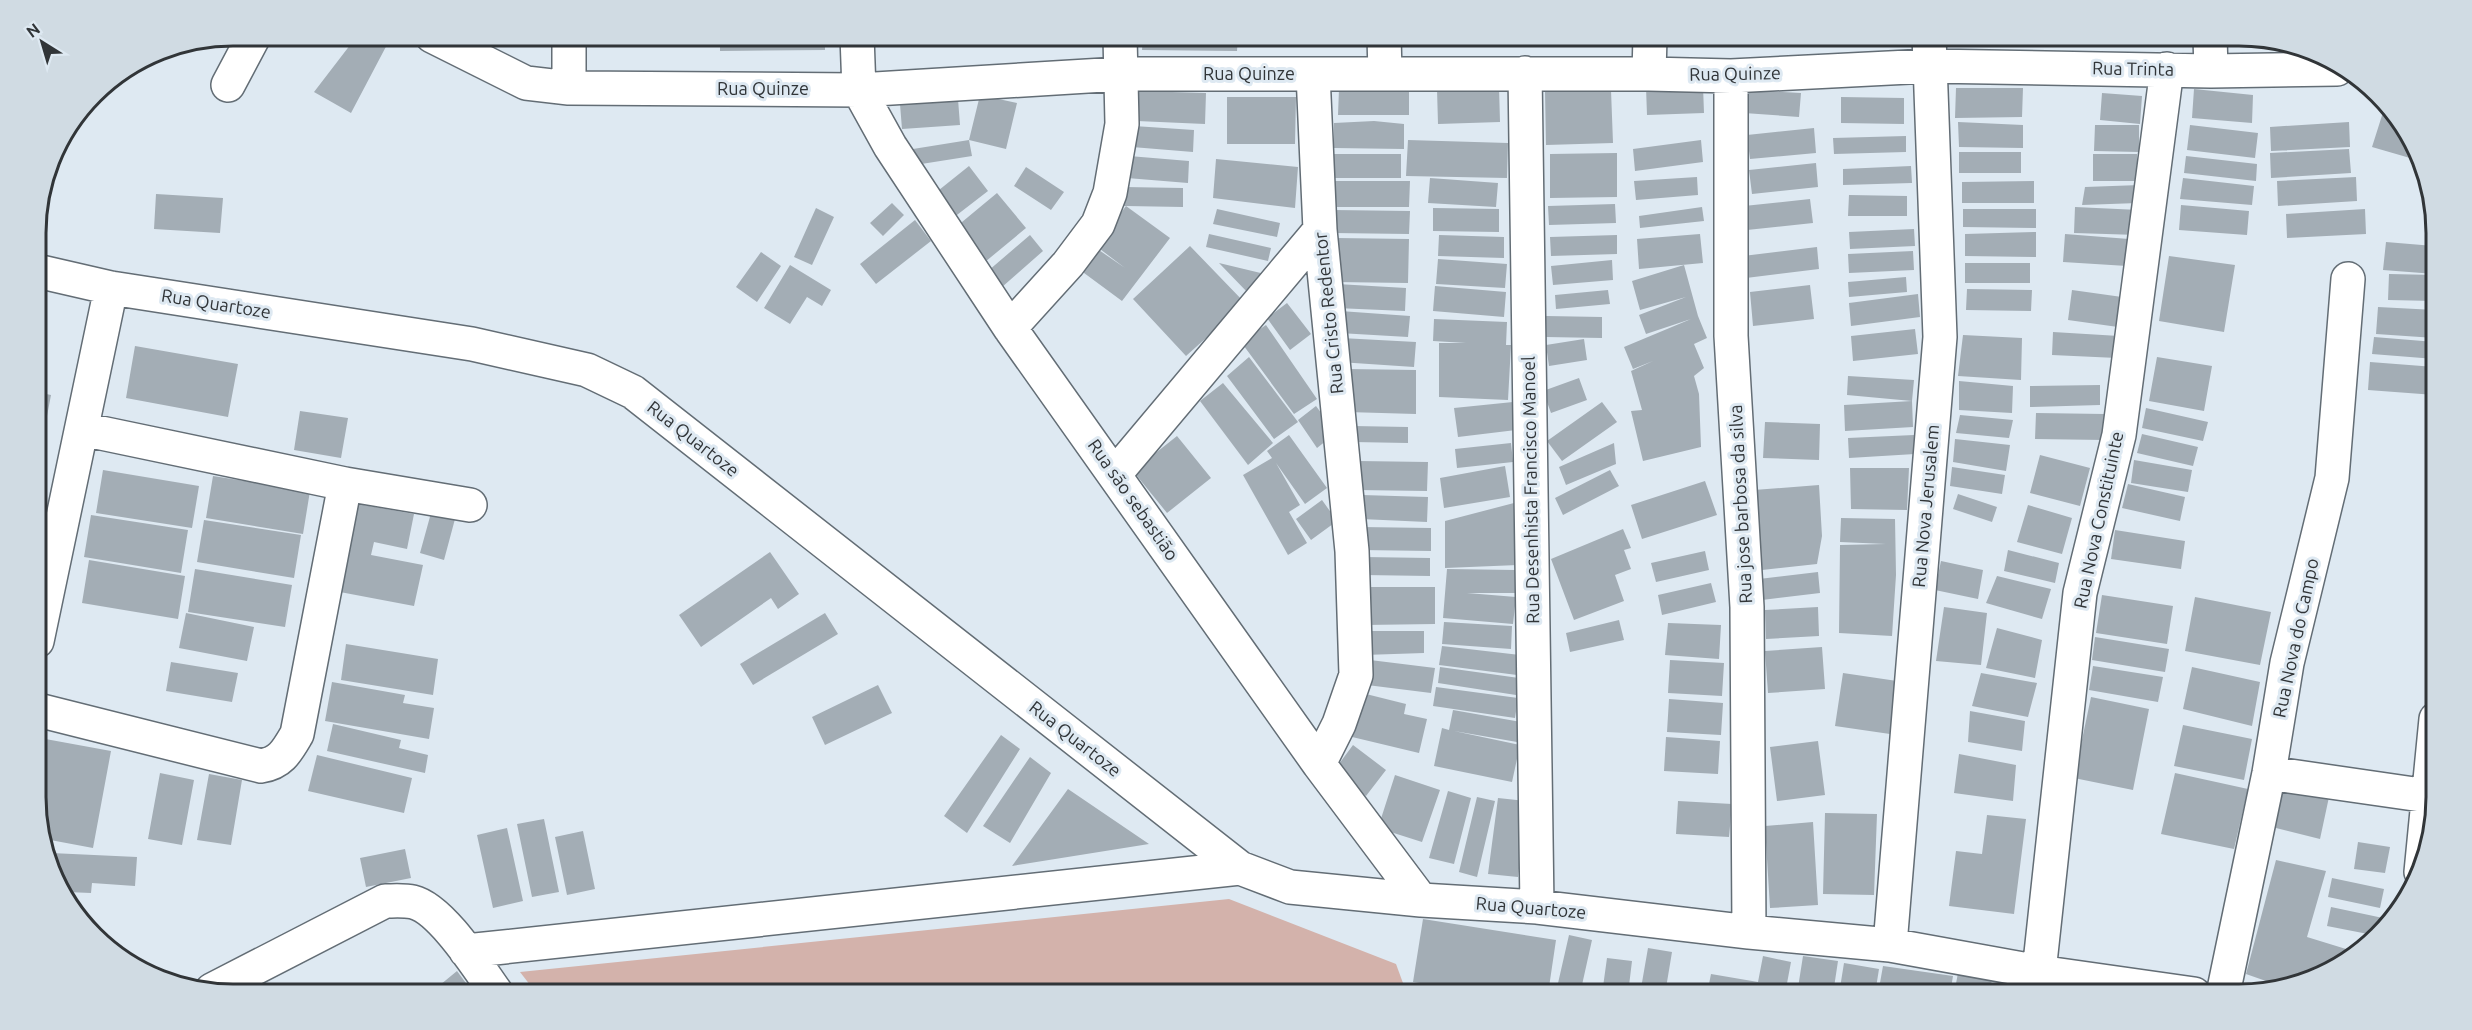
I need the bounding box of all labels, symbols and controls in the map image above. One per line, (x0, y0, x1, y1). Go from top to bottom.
north arrow (12, 12, 72, 72)
text: N (23, 19, 43, 41)
street label: Rua Trinta (2092, 57, 2174, 79)
street label: Rua Quinze (1689, 62, 1781, 85)
street label: Rua Quinze (1203, 63, 1295, 84)
street label: Rua Quinze (717, 78, 809, 99)
street label: Rua Cristo Redentor (1310, 231, 1346, 395)
street label: Rua Quartoze (160, 284, 272, 323)
street label: Rua Desenhista Francisco Manoel (1518, 356, 1542, 624)
street label: Rua Quartoze (643, 396, 743, 481)
street label: Rua jose barbosa da silva (1725, 404, 1755, 604)
street label: Rua Nova Jerusalem (1908, 424, 1942, 588)
street label: Rua Nova Constituinte (2069, 429, 2127, 610)
street label: Rua são sebastião (1085, 435, 1183, 564)
street label: Rua Nova do Campo (2268, 556, 2322, 719)
street label: Rua Quartoze (1025, 696, 1125, 781)
street label: Rua Quartoze (1475, 892, 1587, 923)

